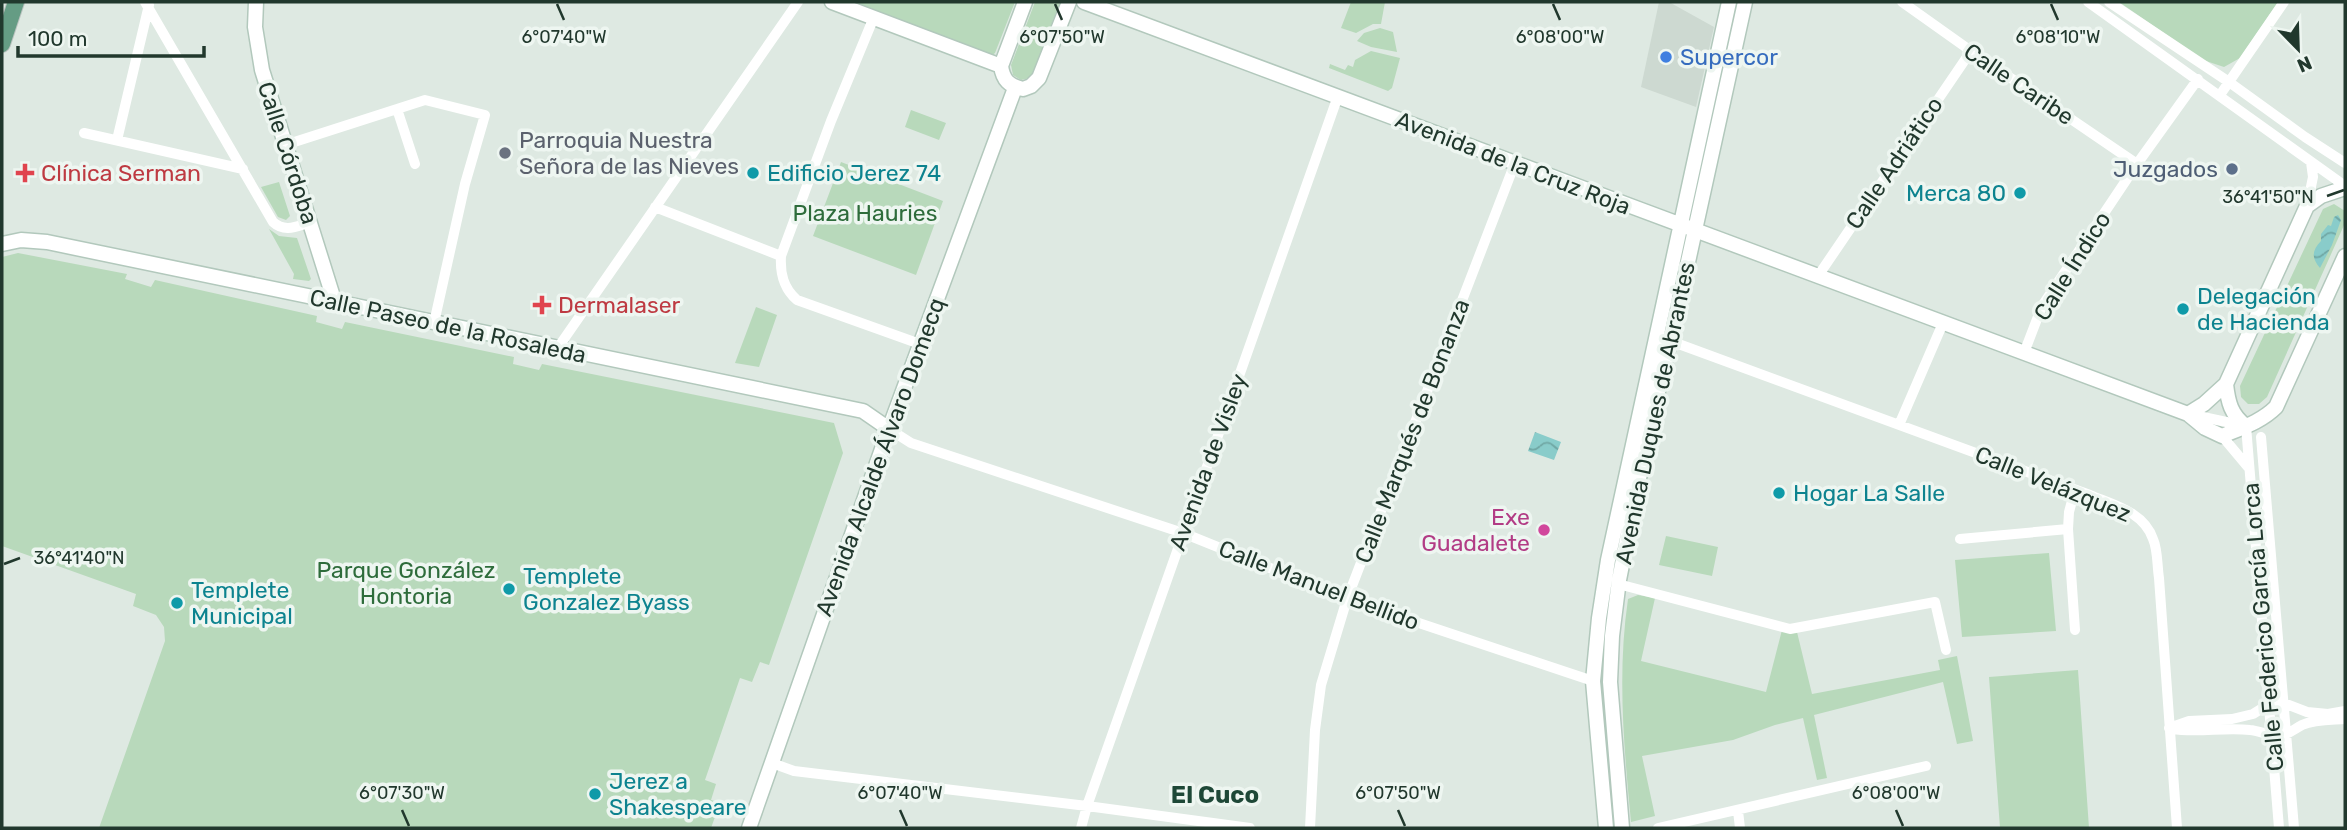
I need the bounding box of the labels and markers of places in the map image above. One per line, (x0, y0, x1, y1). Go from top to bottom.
place label: Supercor (1680, 43, 1778, 71)
marker: Supercor (1658, 49, 1674, 65)
place label: Parroquia Nuestra Señora de las Nieves (519, 126, 739, 180)
marker: Parroquia Nuestra Señora de las Nieves (497, 145, 513, 161)
place label: Juzgados (2113, 155, 2218, 183)
place label: Clínica Serman (41, 159, 201, 187)
place label: Edificio Jerez 74 (767, 159, 941, 187)
marker: Juzgados (2224, 161, 2240, 177)
marker: Clínica Serman (15, 163, 35, 183)
marker: Edificio Jerez 74 (745, 165, 761, 181)
place label: Merca 80 (1906, 179, 2006, 207)
marker: Merca 80 (2012, 185, 2028, 201)
place label: Delegación de Hacienda (2197, 282, 2330, 336)
place label: Dermalaser (558, 291, 681, 319)
marker: Dermalaser (532, 295, 552, 315)
marker: Delegación de Hacienda (2175, 301, 2191, 317)
place label: Hogar La Salle (1793, 479, 1945, 507)
marker: Hogar La Salle (1771, 485, 1787, 501)
place label: Exe Guadalete (1421, 503, 1530, 557)
marker: Exe Guadalete (1536, 522, 1552, 538)
place label: Templete Gonzalez Byass (523, 562, 690, 616)
place label: Templete Municipal (191, 576, 293, 630)
marker: Templete Gonzalez Byass (501, 581, 517, 597)
marker: Templete Municipal (169, 595, 185, 611)
place label: Jerez a Shakespeare (609, 767, 747, 821)
marker: Jerez a Shakespeare (587, 786, 603, 802)

